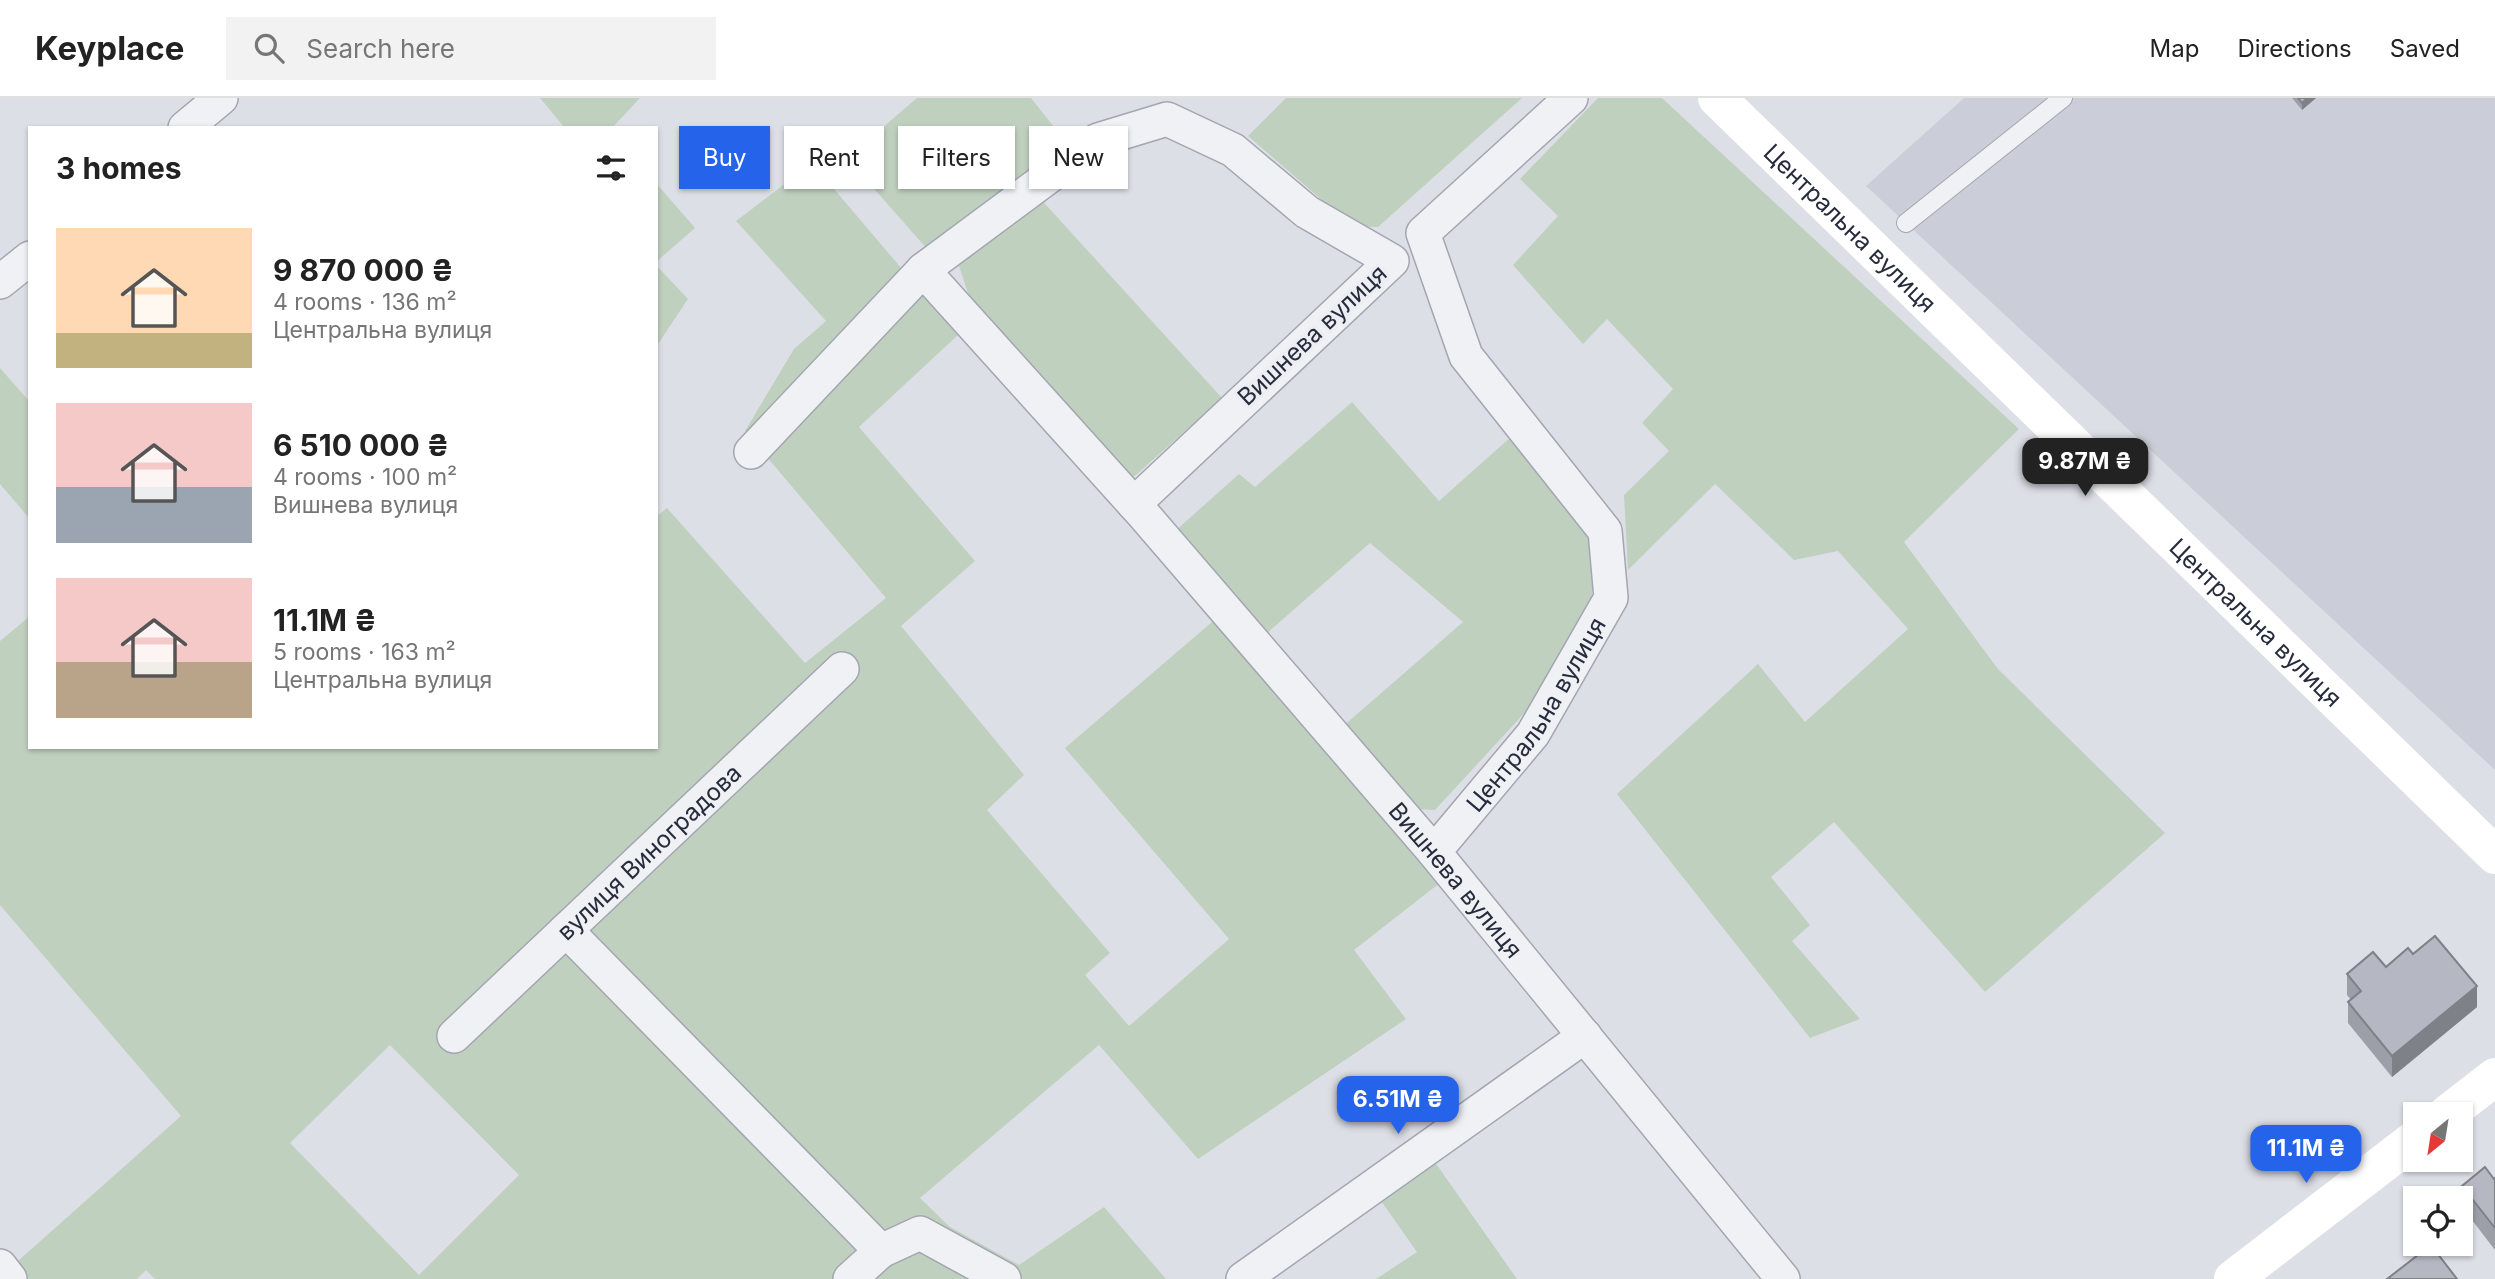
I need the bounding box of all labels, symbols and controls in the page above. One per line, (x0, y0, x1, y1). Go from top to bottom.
search box (226, 17, 716, 80)
text: Keyplace (35, 28, 184, 68)
icon: search (250, 29, 288, 67)
text: Search here (306, 33, 455, 64)
text: Map (2150, 34, 2199, 63)
text: Directions (2237, 34, 2352, 63)
text: Saved (2390, 34, 2460, 63)
chip: Buy (679, 126, 770, 189)
chip: Rent (784, 126, 884, 189)
chip: Filters (898, 126, 1015, 189)
chip: New (1029, 126, 1128, 189)
street label: Центральна вулиця (1758, 138, 1942, 318)
icon: filters (592, 149, 630, 187)
text: 3 homes (56, 150, 182, 186)
text: 9 870 000 ₴ (273, 252, 453, 288)
icon: home (112, 256, 196, 340)
street label: Вишнева вулиця (1231, 259, 1393, 411)
text: 4 rooms · 136 m² (273, 288, 457, 316)
text: Центральна вулиця (273, 316, 492, 344)
text: 6 510 000 ₴ (273, 427, 449, 463)
icon: home (112, 431, 196, 515)
pin: 9.87M ₴ (2020, 438, 2150, 498)
text: 9.87M ₴ (2038, 447, 2132, 475)
text: 4 rooms · 100 m² (273, 463, 457, 491)
text: Вишнева вулиця (273, 491, 458, 519)
street label: Центральна вулиця (2164, 532, 2348, 713)
text: 11.1M ₴ (273, 602, 376, 638)
icon: home (112, 606, 196, 690)
street label: Центральна вулиця (1460, 612, 1611, 817)
text: 5 rooms · 163 m² (273, 638, 456, 666)
text: Центральна вулиця (273, 666, 492, 694)
street label: вулиця Виноградова (551, 758, 747, 946)
street label: Вишнева вулиця (1383, 796, 1529, 963)
pin: 6.51M ₴ (1333, 1076, 1463, 1136)
text: 6.51M ₴ (1353, 1085, 1443, 1113)
north arrow (2403, 1102, 2473, 1172)
map controls (2403, 1102, 2473, 1256)
pin: 11.1M ₴ (2241, 1126, 2371, 1185)
text: 11.1M ₴ (2266, 1134, 2346, 1162)
button: locate (2403, 1186, 2473, 1256)

